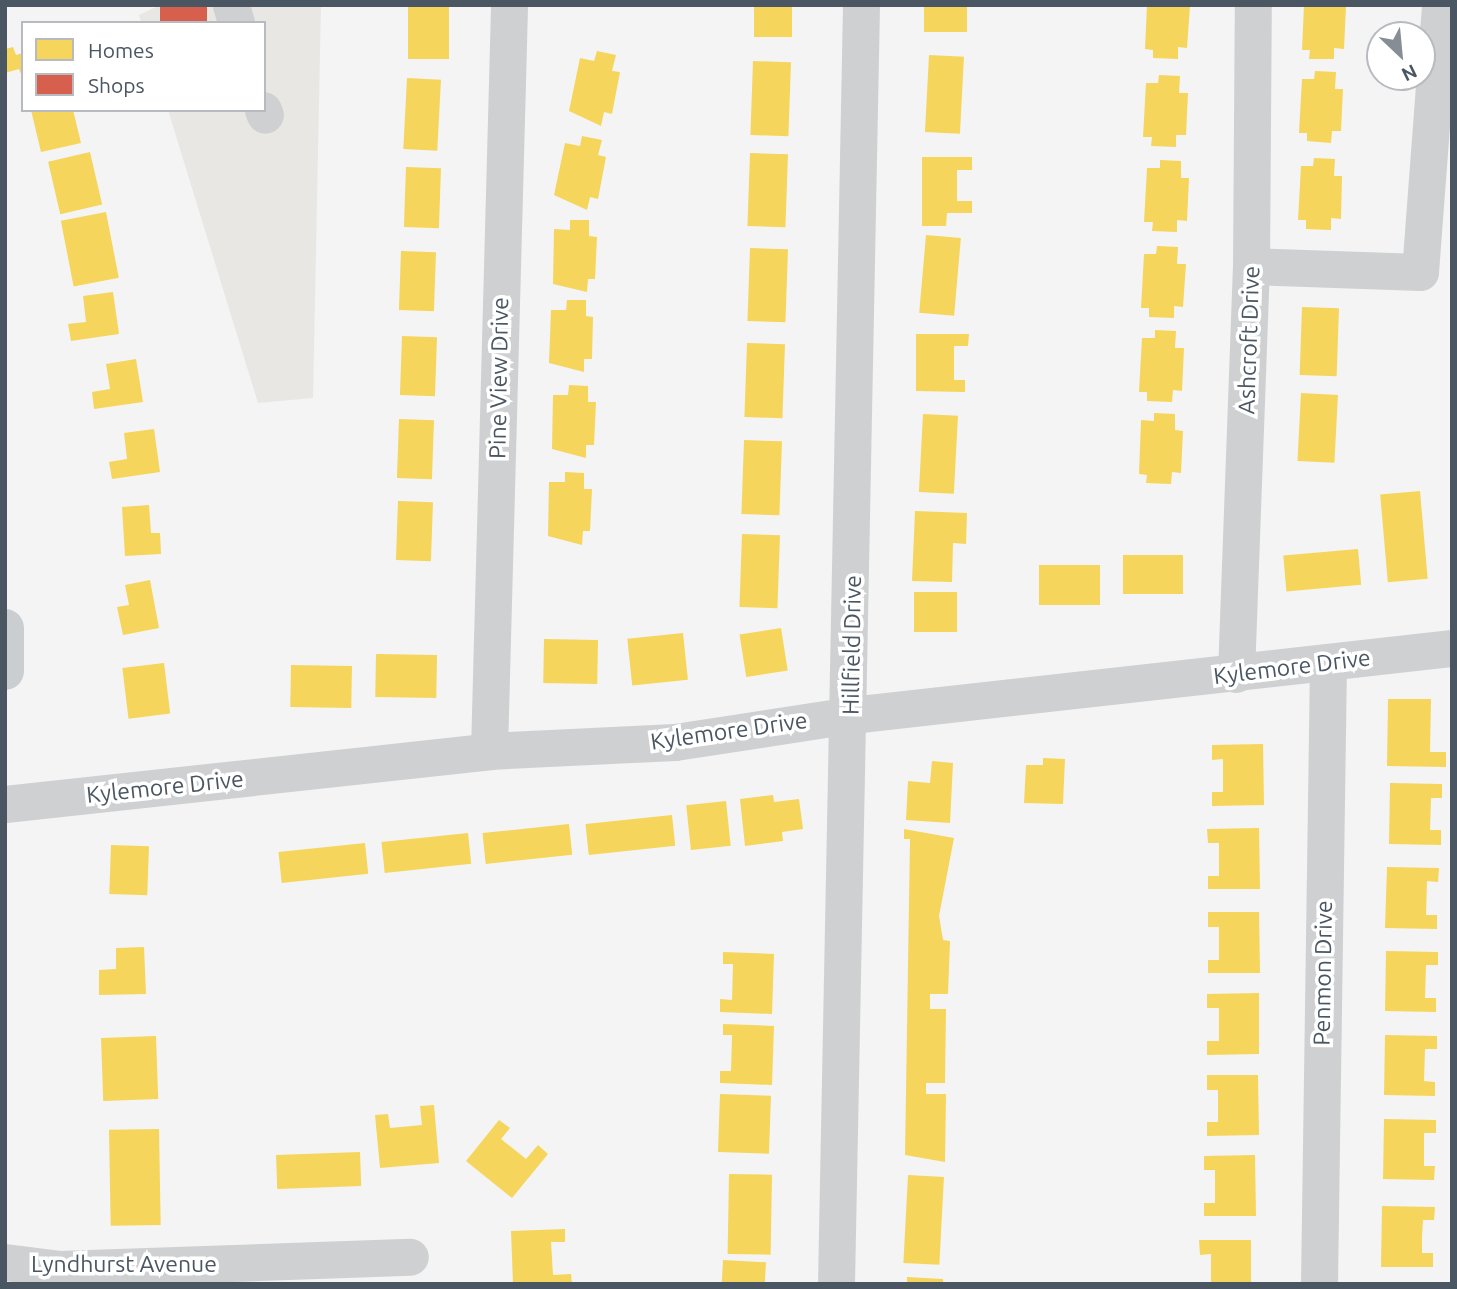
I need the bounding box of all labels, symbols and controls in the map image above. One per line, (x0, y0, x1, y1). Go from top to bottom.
legend (21, 21, 266, 112)
north arrow (1366, 21, 1436, 91)
text: Homes (88, 38, 154, 62)
text: N (1398, 60, 1421, 86)
text: Shops (88, 73, 145, 97)
street label: Ashcroft Drive (1233, 265, 1265, 415)
street label: Pine View Drive (484, 297, 514, 459)
street label: Hillfield Drive (837, 575, 867, 715)
street label: Kylemore Drive (1212, 644, 1372, 690)
street label: Kylemore Drive (649, 706, 809, 756)
street label: Kylemore Drive (85, 765, 245, 809)
street label: Penmon Drive (1308, 900, 1338, 1046)
street label: Lyndhurst Avenue (31, 1250, 217, 1278)

